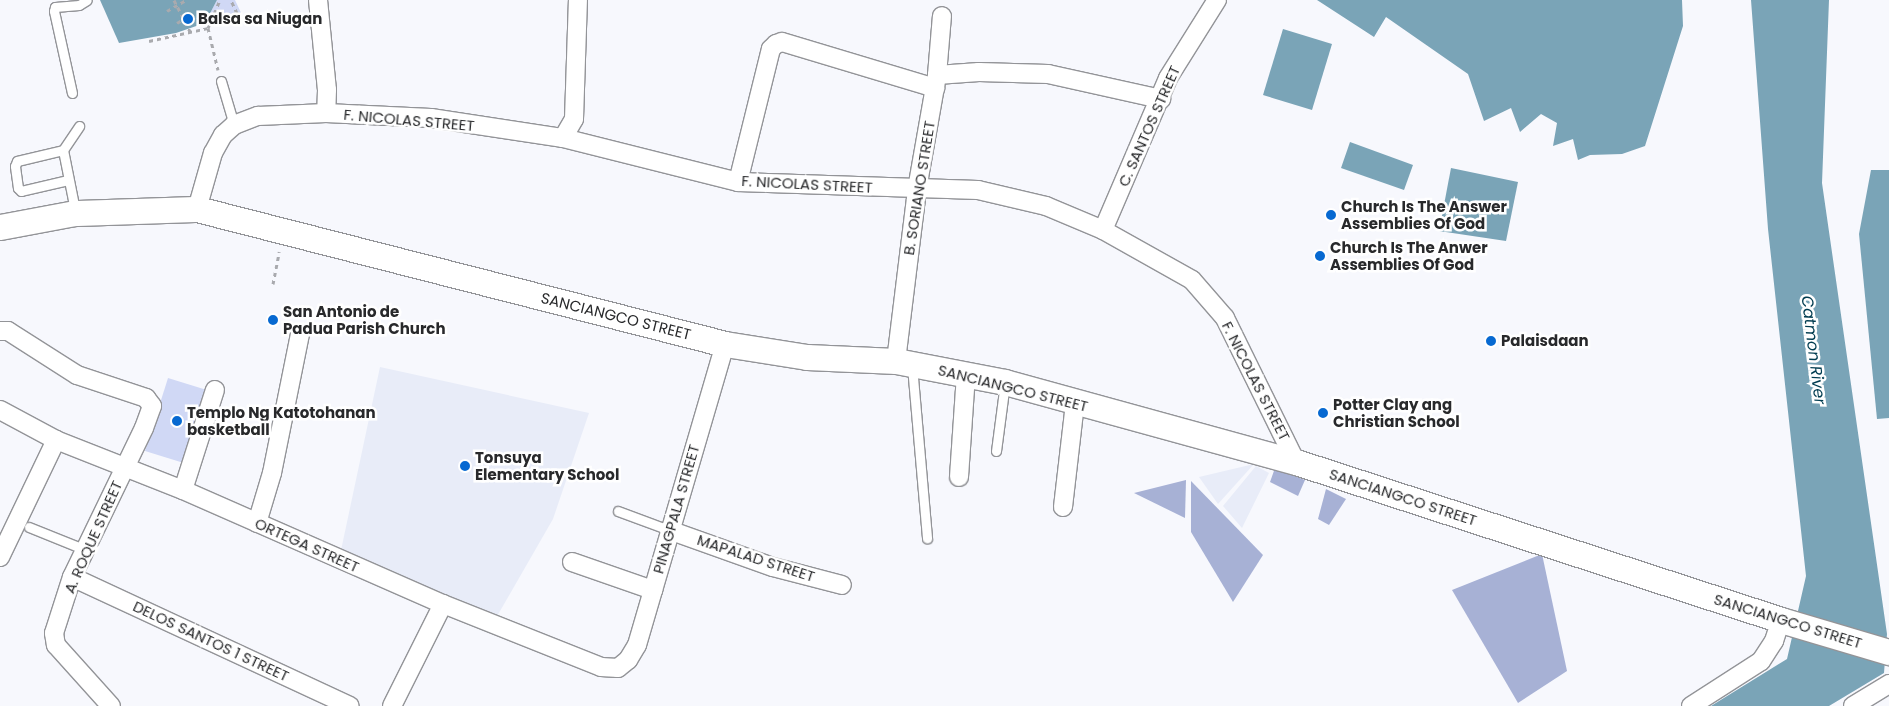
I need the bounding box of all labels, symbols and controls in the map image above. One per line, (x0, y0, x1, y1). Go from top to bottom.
place label: Balsa sa Niugan (198, 10, 322, 28)
marker: Balsa sa Niugan (182, 13, 194, 25)
street label: C. SANTOS STREET (1114, 63, 1184, 189)
street label: F. NICOLAS STREET (343, 105, 475, 135)
street label: B. SORIANO STREET (899, 120, 939, 256)
street label: F. NICOLAS STREET (741, 172, 873, 196)
place label: Church Is The Answer Assemblies Of God (1341, 197, 1507, 232)
marker: Church Is The Answer Assemblies Of God (1325, 209, 1337, 221)
place label: Church Is The Anwer Assemblies Of God (1330, 238, 1488, 273)
marker: Church Is The Anwer Assemblies Of God (1314, 250, 1326, 262)
street label: SANCIANGCO STREET (539, 289, 693, 343)
water label: Catmon River (1797, 295, 1829, 405)
place label: San Antonio de Padua Parish Church (283, 302, 446, 337)
marker: San Antonio de Padua Parish Church (267, 314, 279, 326)
street label: F. NICOLAS STREET (1218, 318, 1294, 444)
place label: Palaisdaan (1501, 332, 1589, 350)
marker: Palaisdaan (1485, 335, 1497, 347)
street label: SANCIANGCO STREET (936, 361, 1090, 415)
place label: Potter Clay ang Christian School (1333, 395, 1460, 430)
place label: Templo Ng Katotohanan basketball (187, 403, 376, 438)
marker: Potter Clay ang Christian School (1317, 407, 1329, 419)
marker: Templo Ng Katotohanan basketball (171, 415, 183, 427)
street label: PINAGPALA STREET (649, 442, 703, 576)
place label: Tonsuya Elementary School (475, 448, 619, 483)
marker: Tonsuya Elementary School (459, 460, 471, 472)
street label: SANCIANGCO STREET (1327, 465, 1479, 529)
street label: A. ROQUE STREET (60, 478, 126, 596)
street label: ORTEGA STREET (252, 514, 362, 576)
street label: MAPALAD STREET (695, 531, 817, 585)
street label: SANCIANGCO STREET (1712, 590, 1864, 652)
street label: DELOS SANTOS 1 STREET (130, 597, 292, 685)

